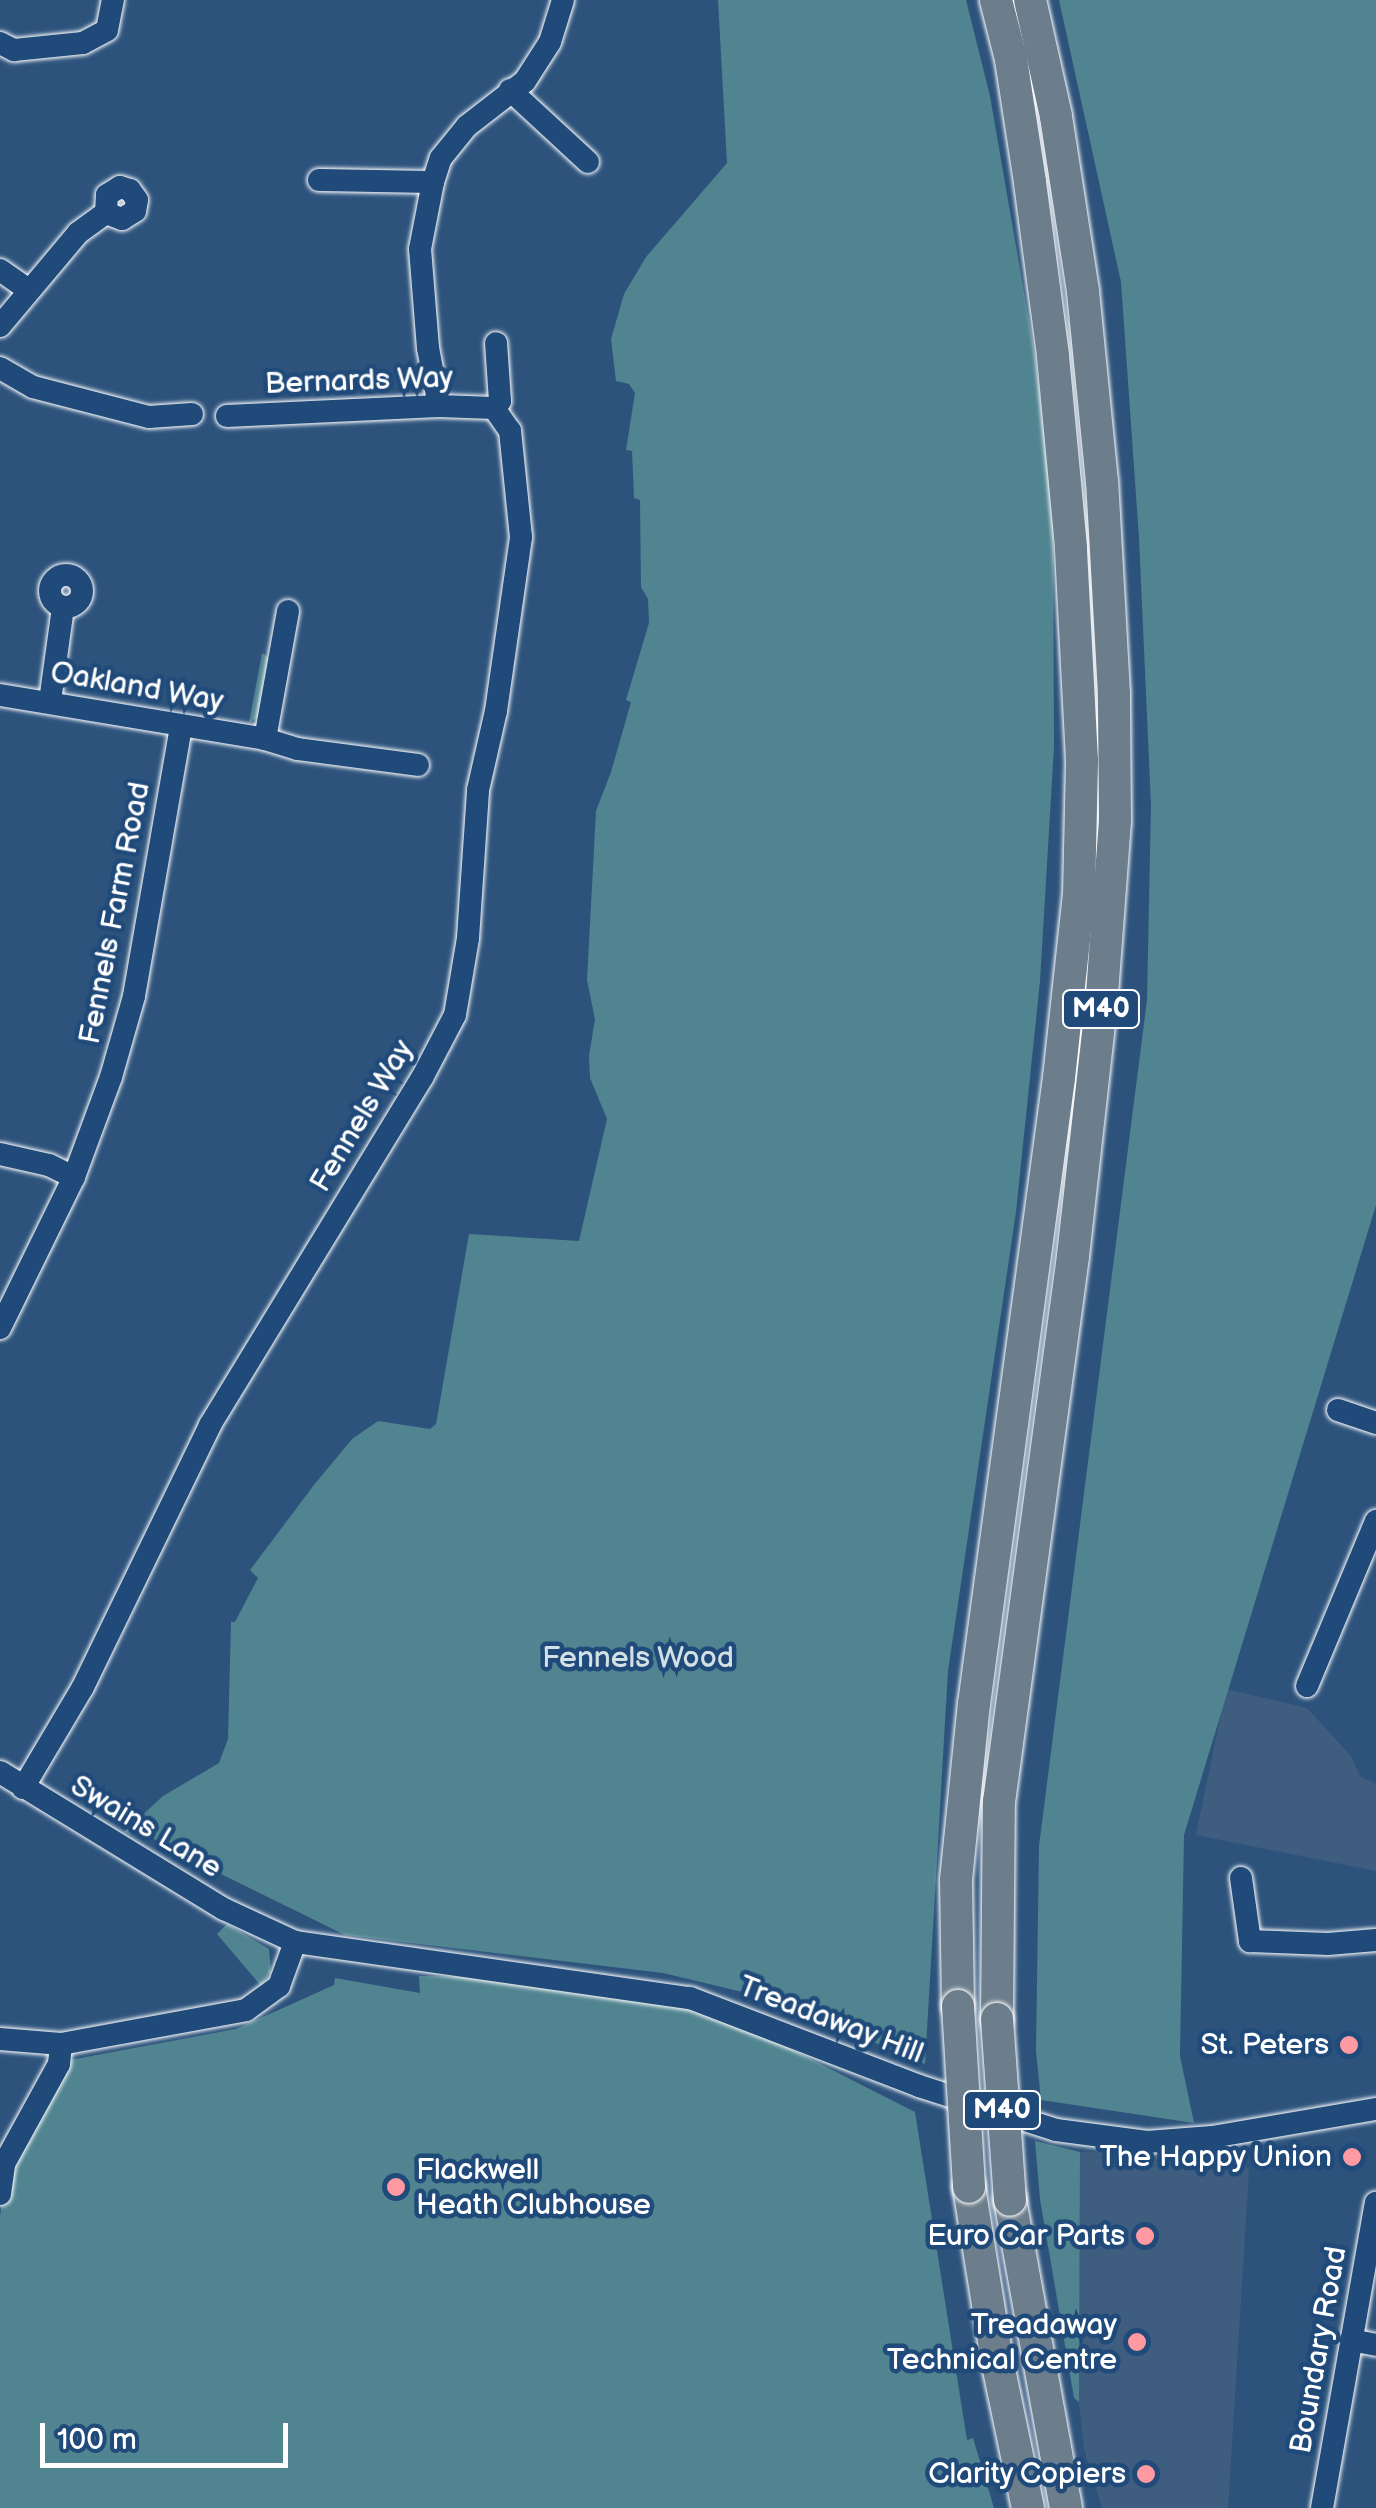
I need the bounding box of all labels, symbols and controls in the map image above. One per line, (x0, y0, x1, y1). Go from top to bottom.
street label: Bernards Way (264, 360, 454, 402)
street label: Oakland Way (47, 654, 227, 720)
street label: Fennels Farm Road (72, 779, 158, 1047)
road number: M40 (1061, 986, 1141, 1032)
street label: Fennels Way (302, 1033, 422, 1199)
park label: Fennels Wood (542, 1640, 734, 1676)
street label: Swains Lane (64, 1768, 228, 1886)
street label: Treadaway Hill (733, 1968, 929, 2072)
place label: St. Peters (1200, 2027, 1329, 2063)
marker: St. Peters (1338, 2034, 1360, 2056)
road number: M40 (962, 2087, 1042, 2133)
place label: The Happy Union (1097, 2139, 1332, 2175)
marker: The Happy Union (1341, 2146, 1363, 2168)
place label: Flackwell Heath Clubhouse (416, 2152, 651, 2222)
marker: Flackwell Heath Clubhouse (385, 2176, 407, 2198)
place label: Euro Car Parts (927, 2218, 1125, 2254)
marker: Euro Car Parts (1134, 2225, 1156, 2247)
street label: Boundary Road (1283, 2243, 1355, 2457)
place label: Treadaway Technical Centre (887, 2307, 1117, 2378)
marker: Treadaway Technical Centre (1126, 2331, 1148, 2353)
scale bar (45, 2403, 292, 2465)
text: 100 m (57, 2422, 137, 2458)
place label: Clarity Copiers (926, 2456, 1126, 2492)
marker: Clarity Copiers (1135, 2463, 1157, 2485)

